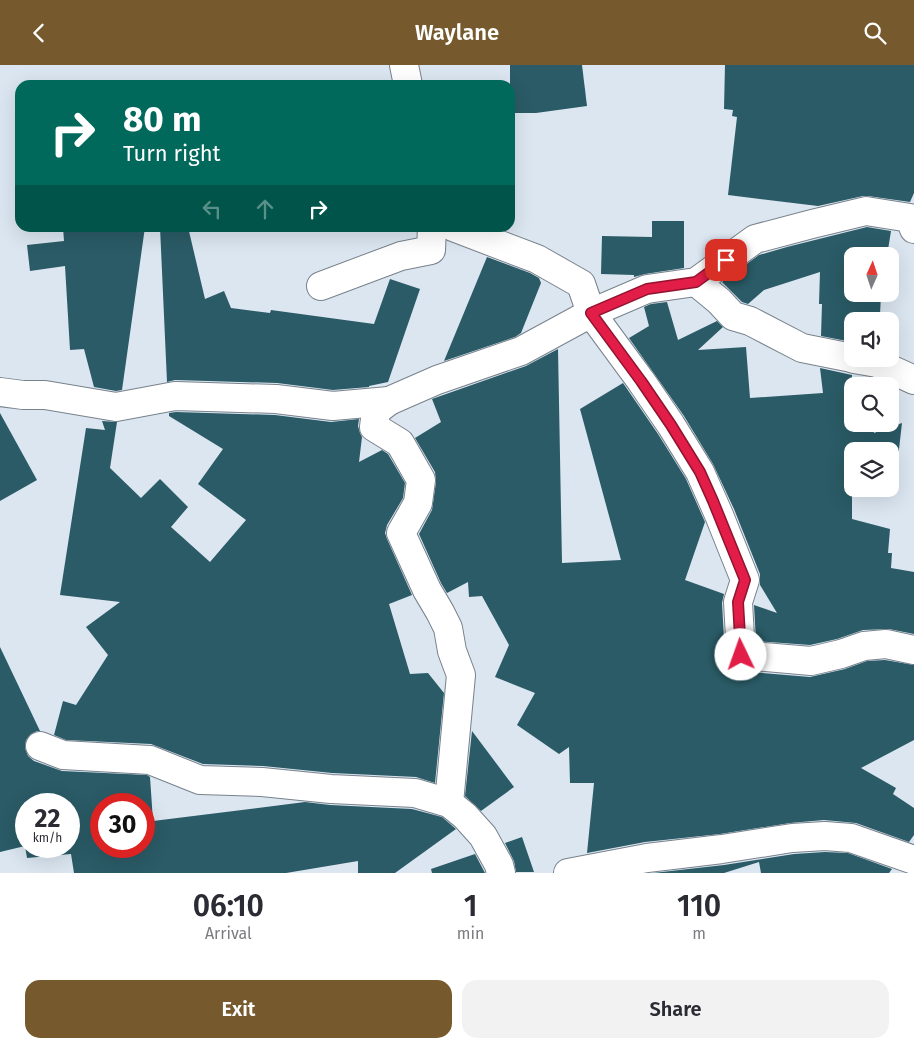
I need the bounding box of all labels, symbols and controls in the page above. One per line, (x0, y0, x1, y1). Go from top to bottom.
icon: back (25, 19, 53, 47)
text: Waylane (415, 19, 499, 46)
icon: search (861, 19, 889, 47)
text: 80 m (123, 98, 202, 140)
icon: right (40, 100, 105, 165)
text: Turn right (123, 140, 220, 167)
icon: left (198, 195, 226, 223)
icon: ahead (251, 195, 279, 223)
icon: right (304, 195, 332, 223)
pin (705, 239, 747, 281)
icon: arrive (712, 246, 740, 274)
north arrow (844, 247, 899, 303)
map controls (844, 247, 899, 497)
button: sound (844, 312, 899, 367)
button: search (844, 377, 899, 432)
button: layers (844, 442, 899, 497)
position arrow (714, 628, 766, 680)
speed limit sign: 30 (90, 793, 155, 858)
text: 22 (35, 804, 60, 834)
text: km/h (33, 831, 62, 845)
text: 06:10 (193, 888, 264, 924)
text: 1 (464, 888, 477, 924)
text: 110 (677, 888, 721, 924)
text: Arrival (205, 924, 252, 943)
text: min (457, 924, 484, 943)
text: m (692, 924, 706, 943)
button: Exit (25, 980, 452, 1038)
button: Share (462, 980, 889, 1038)

